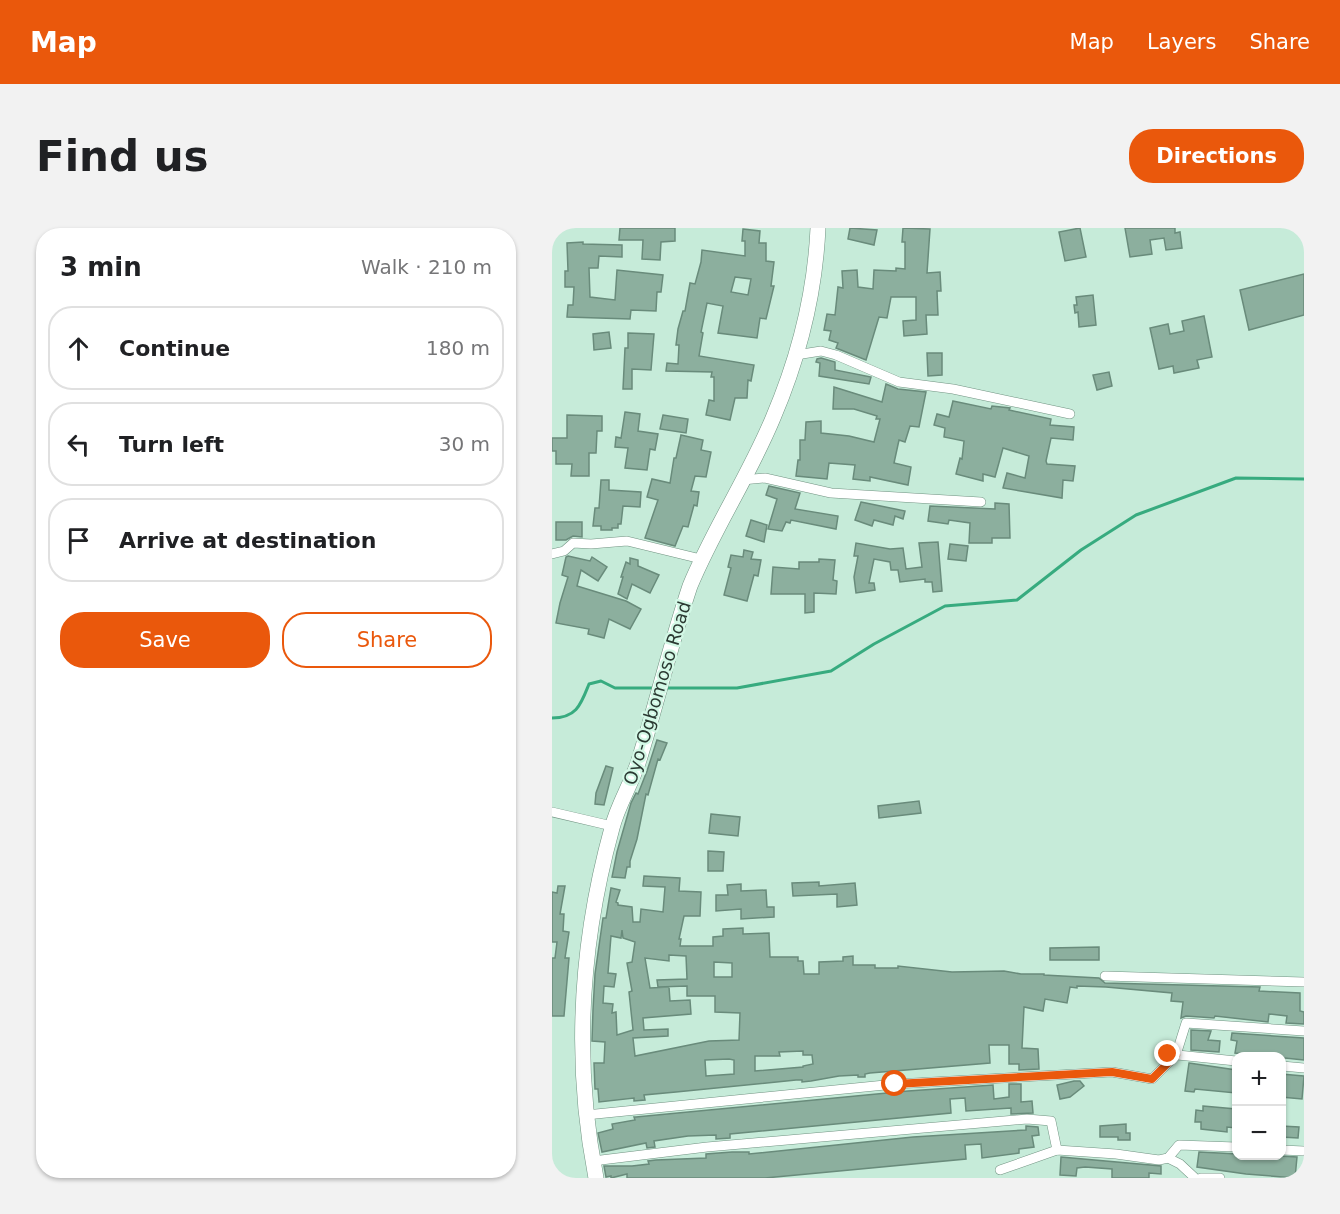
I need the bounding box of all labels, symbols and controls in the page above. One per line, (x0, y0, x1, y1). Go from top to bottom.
text: Map (30, 26, 97, 59)
text: Map (1070, 30, 1114, 54)
text: Layers (1147, 30, 1216, 54)
text: Share (1249, 30, 1310, 54)
button: Directions (1129, 129, 1304, 183)
text: Find us (36, 132, 209, 181)
text: 3 min (60, 252, 142, 282)
text: Walk · 210 m (361, 255, 492, 279)
icon: ahead (62, 332, 95, 365)
text: Continue (119, 336, 230, 361)
text: 180 m (426, 336, 490, 360)
icon: left (62, 428, 95, 461)
text: Turn left (119, 432, 224, 457)
text: 30 m (439, 432, 490, 456)
icon: arrive (62, 524, 95, 557)
text: Arrive at destination (119, 528, 376, 553)
street label: Oyo-Ogbomoso Road (619, 599, 695, 787)
button: Save (60, 612, 270, 668)
button: Share (282, 612, 492, 668)
route end (1154, 1040, 1180, 1066)
map controls (1232, 1052, 1286, 1160)
button: + (1232, 1052, 1286, 1106)
route start (881, 1070, 907, 1096)
button: − (1232, 1106, 1286, 1160)

